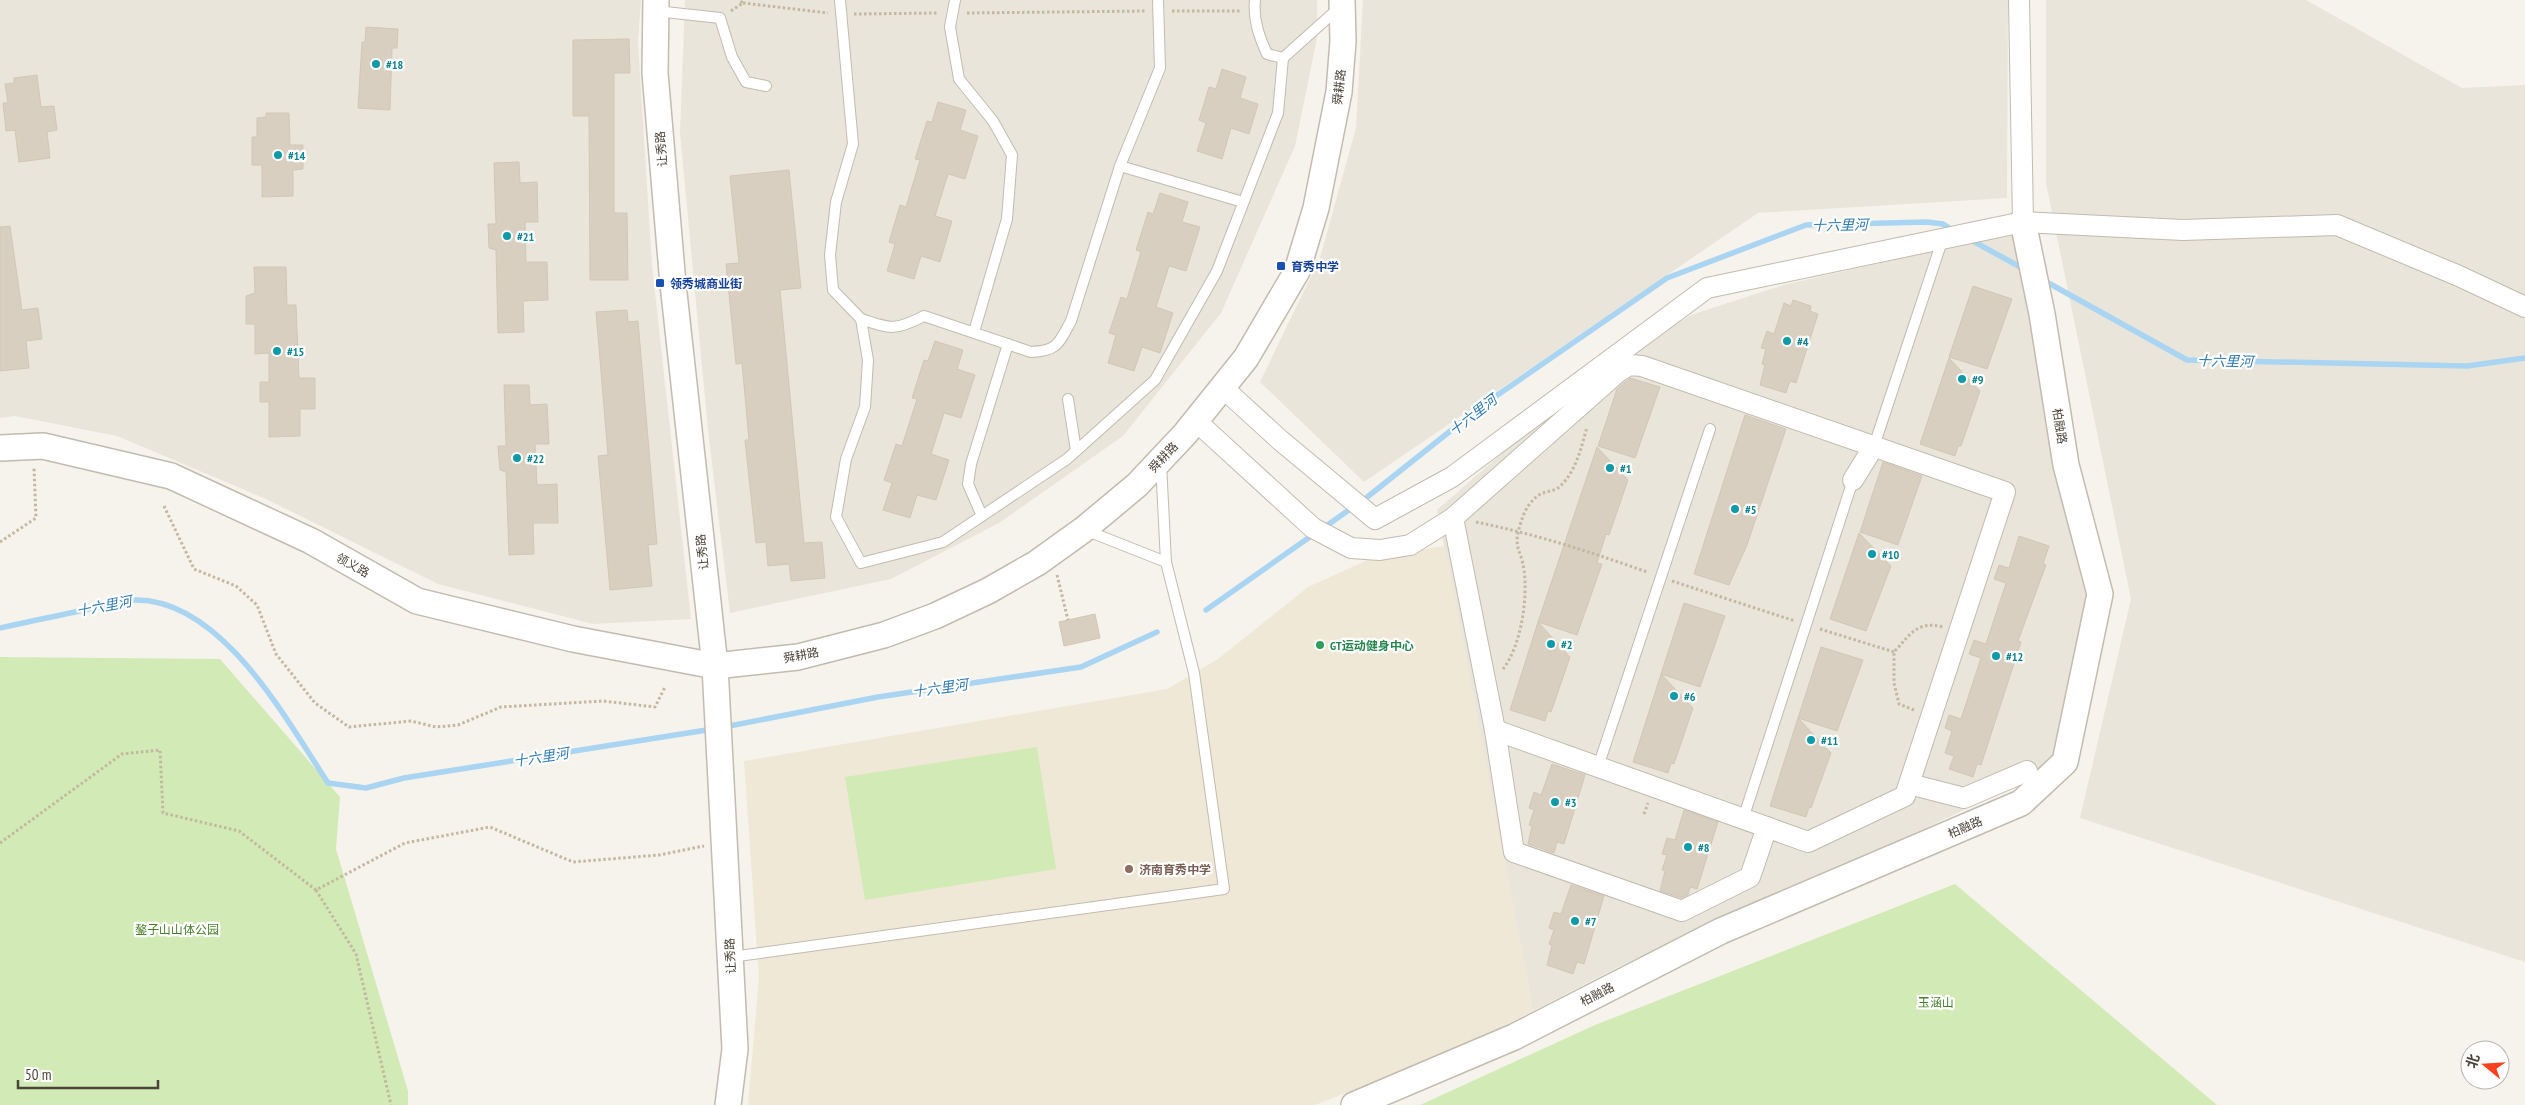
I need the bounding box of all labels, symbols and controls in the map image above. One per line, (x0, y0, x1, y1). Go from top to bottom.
place label: #18 (386, 57, 403, 72)
marker: #18 (370, 58, 382, 70)
street label: 舜耕路 (1330, 68, 1348, 106)
street label: 让秀路 (652, 130, 670, 168)
place label: #14 (288, 148, 305, 163)
marker: #14 (272, 149, 284, 161)
water label: 十六里河 (1812, 215, 1871, 234)
place label: #21 (517, 229, 534, 244)
marker: #21 (501, 230, 513, 242)
place label: 育秀中学 (1291, 259, 1339, 274)
marker: 育秀中学 (1275, 260, 1287, 272)
place label: 领秀城商业街 (670, 276, 742, 291)
marker: 领秀城商业街 (654, 277, 666, 289)
place label: #4 (1797, 334, 1809, 349)
marker: #4 (1781, 335, 1793, 347)
place label: #15 (287, 344, 304, 359)
marker: #15 (271, 345, 283, 357)
water label: 十六里河 (2197, 352, 2256, 371)
place label: #9 (1972, 372, 1984, 387)
marker: #9 (1956, 373, 1968, 385)
water label: 十六里河 (1445, 389, 1503, 439)
street label: 柏融路 (2050, 407, 2070, 445)
street label: 舜耕路 (1145, 439, 1181, 475)
place label: #22 (527, 451, 544, 466)
marker: #22 (511, 452, 523, 464)
place label: #1 (1620, 461, 1632, 476)
marker: #1 (1604, 462, 1616, 474)
place label: #5 (1745, 502, 1756, 517)
marker: #5 (1729, 503, 1741, 515)
street label: 让秀路 (693, 533, 711, 571)
place label: #10 (1882, 547, 1899, 562)
marker: #10 (1866, 548, 1878, 560)
street label: 领义路 (334, 550, 372, 580)
water label: 十六里河 (75, 591, 136, 620)
place label: #2 (1561, 637, 1572, 652)
place label: GT运动健身中心 (1330, 638, 1414, 653)
marker: #2 (1545, 638, 1557, 650)
marker: GT运动健身中心 (1314, 639, 1326, 651)
street label: 舜耕路 (782, 644, 820, 666)
place label: #12 (2006, 649, 2023, 664)
marker: #12 (1990, 650, 2002, 662)
water label: 十六里河 (911, 675, 972, 701)
place label: #6 (1684, 689, 1696, 704)
marker: #6 (1668, 690, 1680, 702)
place label: #11 (1821, 733, 1838, 748)
marker: #11 (1805, 734, 1817, 746)
water label: 十六里河 (512, 743, 573, 770)
place label: #3 (1565, 795, 1577, 810)
marker: #3 (1549, 796, 1561, 808)
street label: 柏融路 (1945, 813, 1985, 841)
place label: #8 (1698, 840, 1710, 855)
marker: #8 (1682, 841, 1694, 853)
place label: 济南育秀中学 (1139, 862, 1211, 877)
marker: 济南育秀中学 (1123, 863, 1135, 875)
place label: #7 (1585, 914, 1597, 929)
marker: #7 (1569, 915, 1581, 927)
park label: 鏊子山山体公园 (135, 922, 219, 937)
street label: 让秀路 (722, 938, 738, 974)
street label: 柏融路 (1578, 979, 1616, 1009)
park label: 玉涵山 (1918, 995, 1954, 1010)
north arrow (2460, 1040, 2510, 1090)
text: 北 (2462, 1052, 2483, 1070)
scale bar (18, 1058, 158, 1090)
text: 50 m (25, 1065, 51, 1084)

